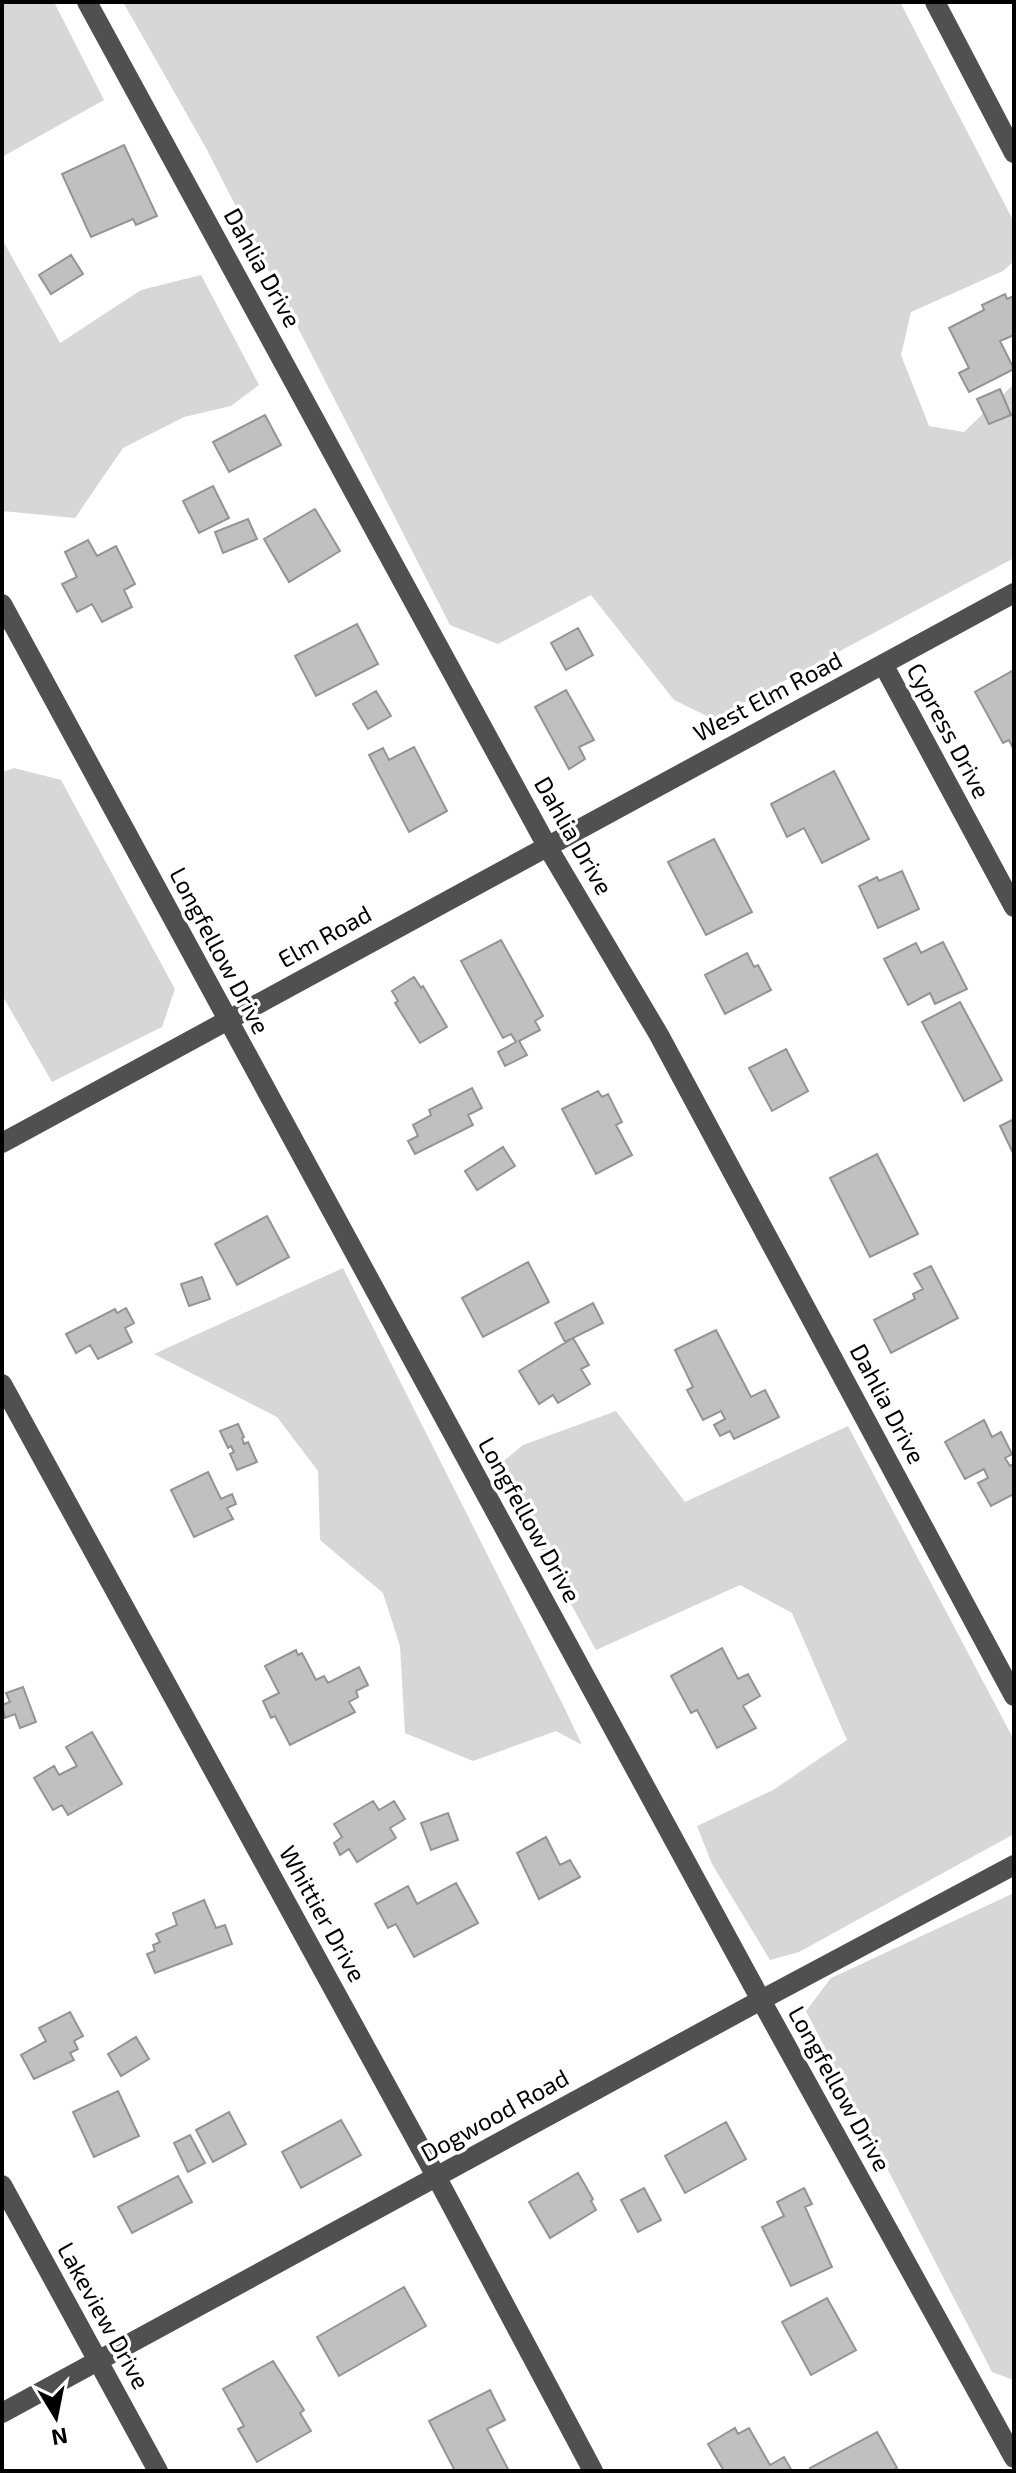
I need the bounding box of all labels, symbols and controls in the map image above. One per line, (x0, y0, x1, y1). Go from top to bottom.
street label: Dahlia Drive (219, 203, 308, 332)
street label: West Elm Road (688, 644, 847, 747)
street label: Cypress Drive (902, 658, 997, 803)
street label: Dahlia Drive (529, 771, 620, 900)
street label: Longfellow Drive (164, 862, 276, 1039)
street label: Elm Road (273, 898, 376, 973)
street label: Dahlia Drive (845, 1338, 932, 1468)
street label: Longfellow Drive (473, 1432, 588, 1607)
street label: Whittier Drive (274, 1840, 373, 1986)
street label: Longfellow Drive (783, 2001, 898, 2176)
street label: Dogwood Road (415, 2062, 573, 2167)
street label: Lakeview Drive (52, 2237, 157, 2394)
north arrow (16, 2377, 96, 2457)
text: N (50, 2423, 70, 2452)

